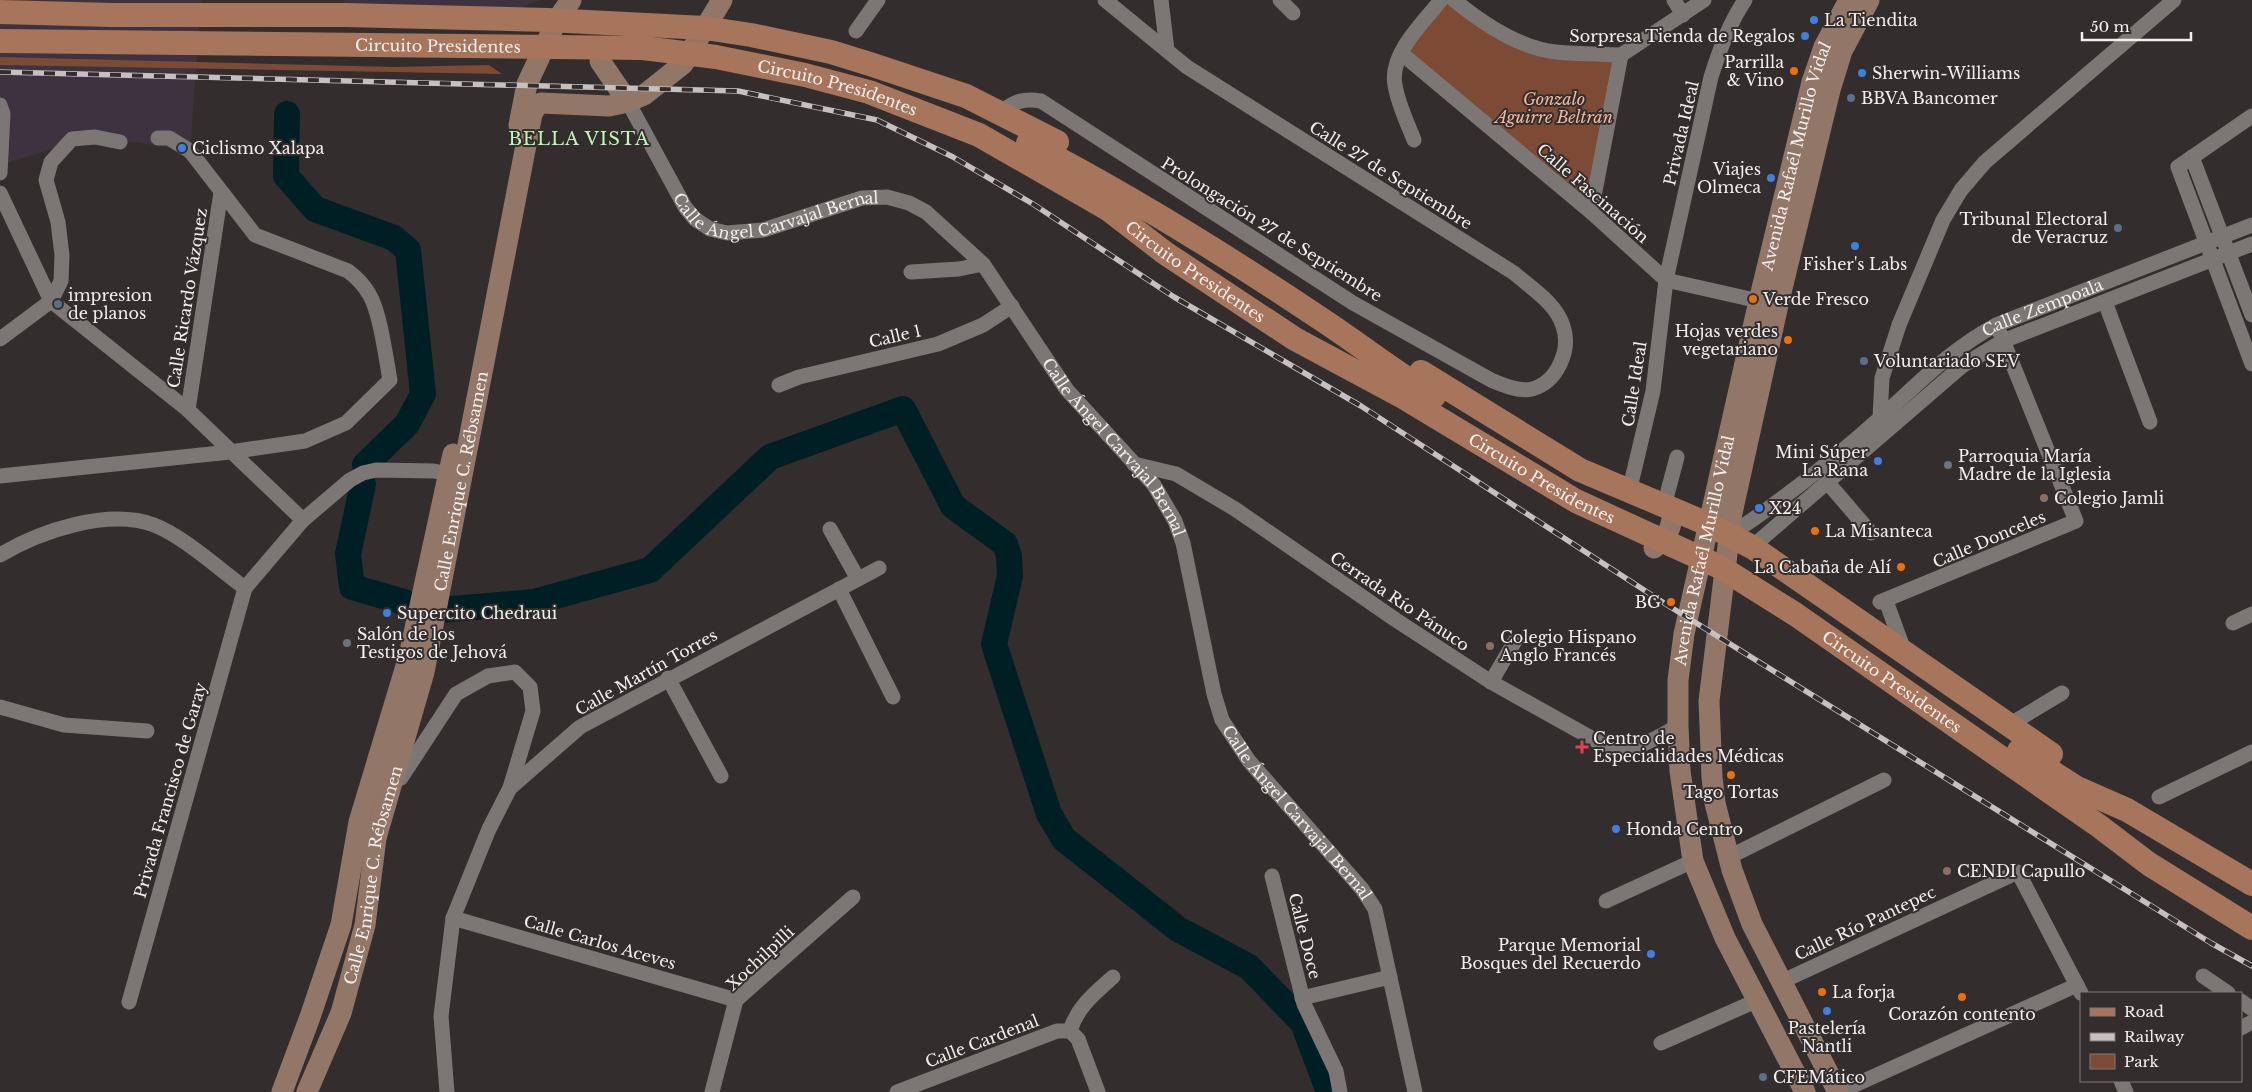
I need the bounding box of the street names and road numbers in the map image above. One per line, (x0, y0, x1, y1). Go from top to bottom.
street label: Circuito Presidentes (355, 35, 521, 57)
street label: Avenida Rafaél Murillo Vidal (1757, 38, 1835, 273)
street label: Circuito Presidentes (756, 56, 920, 120)
street label: Privada Ideal (1659, 79, 1703, 187)
street label: Calle 27 de Septiembre (1306, 117, 1476, 233)
street label: Calle Fascinación (1533, 139, 1653, 247)
street label: Prolongación 27 de Septiembre (1158, 153, 1386, 305)
street label: Calle Ángel Carvajal Bernal (669, 177, 893, 207)
street label: Calle Ricardo Vázquez (163, 206, 211, 389)
street label: Circuito Presidentes (1122, 216, 1269, 327)
street label: Calle Zempoala (1978, 274, 2106, 341)
street label: Calle 1 (867, 320, 923, 352)
street label: Calle Ideal (1617, 340, 1651, 428)
street label: Calle Ángel Carvajal Bernal (1038, 354, 1190, 539)
street label: Calle Enrique C. Rébsamen (430, 369, 492, 593)
street label: Circuito Presidentes (1465, 429, 1618, 528)
street label: Avenida Rafaél Murillo Vidal (1670, 434, 1738, 668)
street label: Calle Donceles (1929, 506, 2049, 572)
street label: Cerrada Río Pánuco (1327, 547, 1473, 655)
street label: Calle Martín Torres (571, 625, 721, 719)
street label: Circuito Presidentes (1818, 626, 1966, 737)
street label: Privada Francisco de Garay (130, 679, 211, 900)
street label: Calle Ángel Carvajal Bernal (1218, 721, 1376, 904)
street label: Calle Enrique C. Rébsamen (339, 763, 406, 987)
street label: Calle Río Pantepec (1791, 881, 1939, 964)
street label: Calle Doce (1285, 891, 1325, 981)
street label: Calle Carlos Aceves (522, 911, 678, 973)
street label: Xochilpilli (722, 921, 798, 994)
street label: Calle Cardenal (922, 1010, 1042, 1072)

